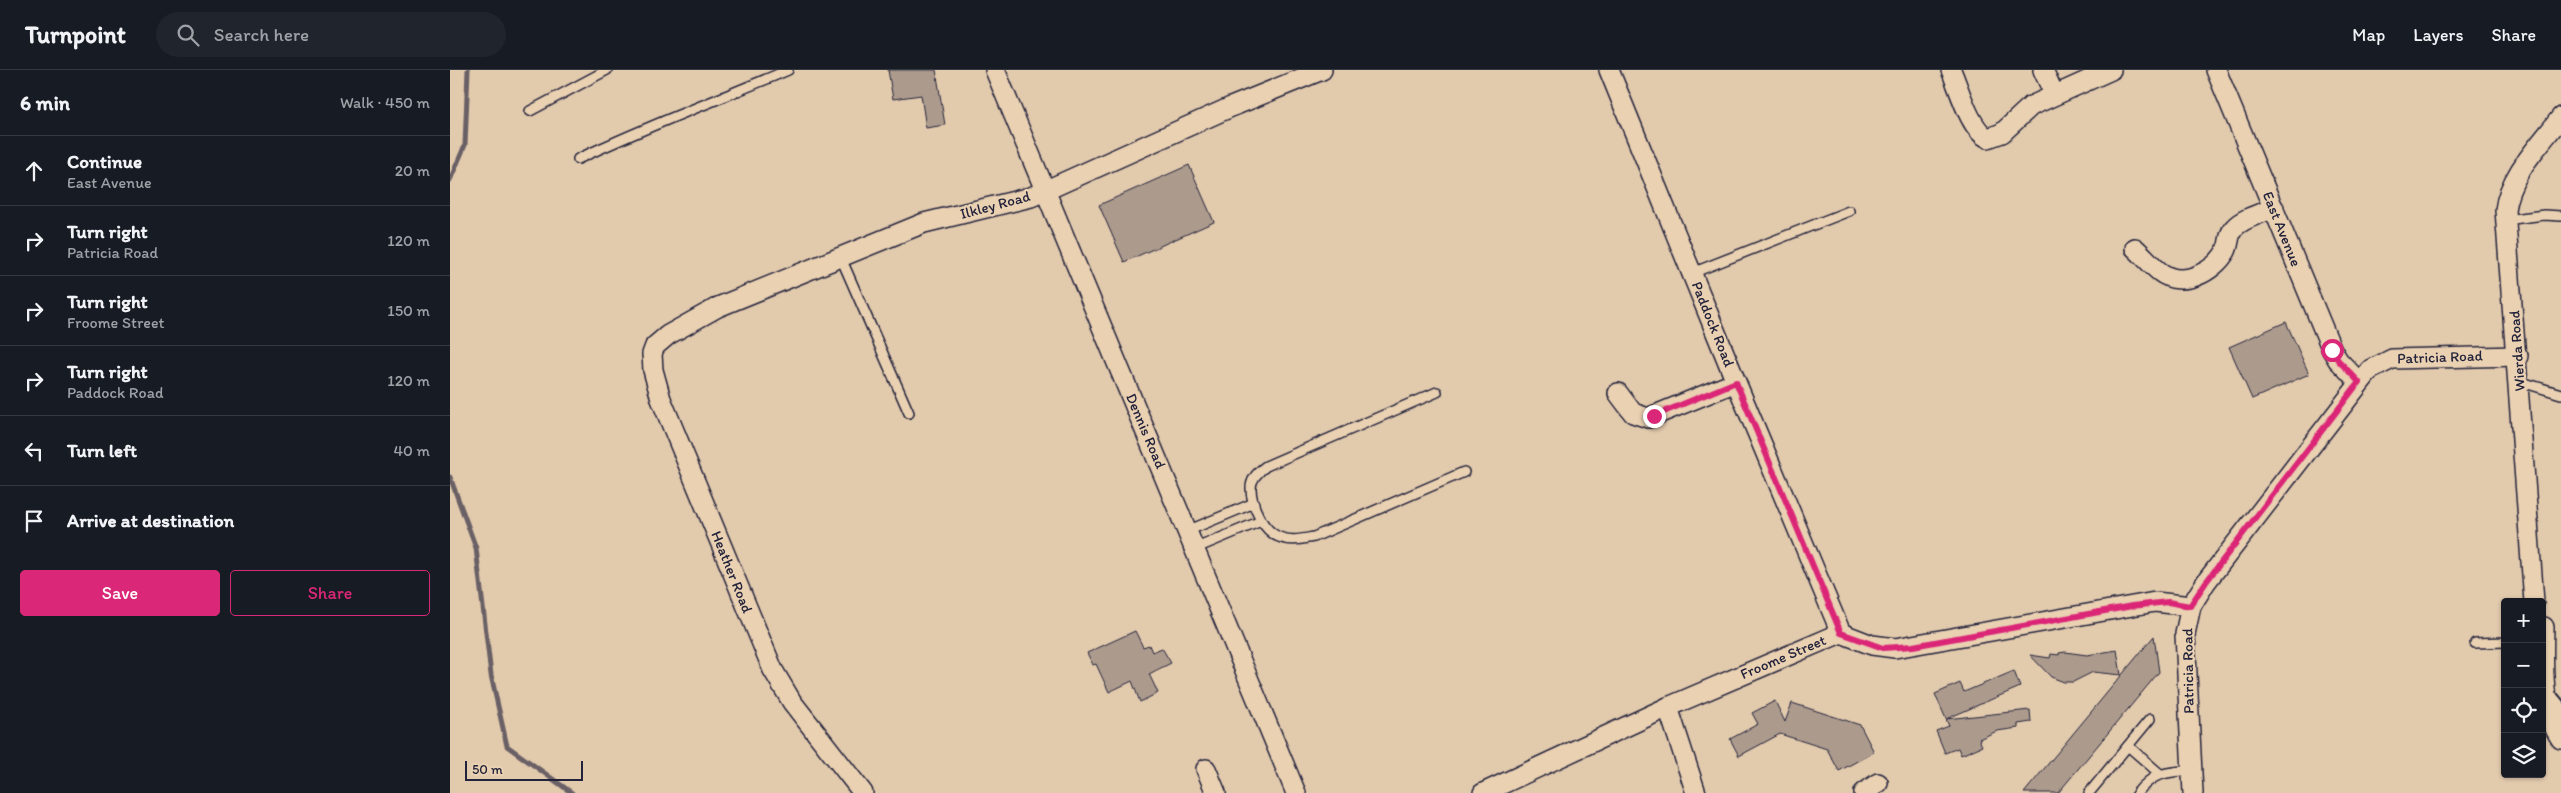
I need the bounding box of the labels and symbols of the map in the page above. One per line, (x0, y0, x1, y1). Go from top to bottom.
street label: Ilkley Road (958, 187, 1032, 223)
street label: East Avenue (2259, 189, 2305, 269)
street label: Paddock Road (1688, 279, 1738, 369)
street label: Wierda Road (2505, 310, 2529, 392)
route start (2321, 339, 2344, 362)
street label: Patricia Road (2397, 346, 2484, 367)
street label: Dennis Road (1122, 391, 1170, 472)
route end (1643, 405, 1666, 428)
street label: Heather Road (707, 528, 757, 616)
street label: Patricia Road (2178, 627, 2198, 714)
street label: Froome Street (1737, 631, 1829, 683)
scale bar (465, 758, 582, 781)

